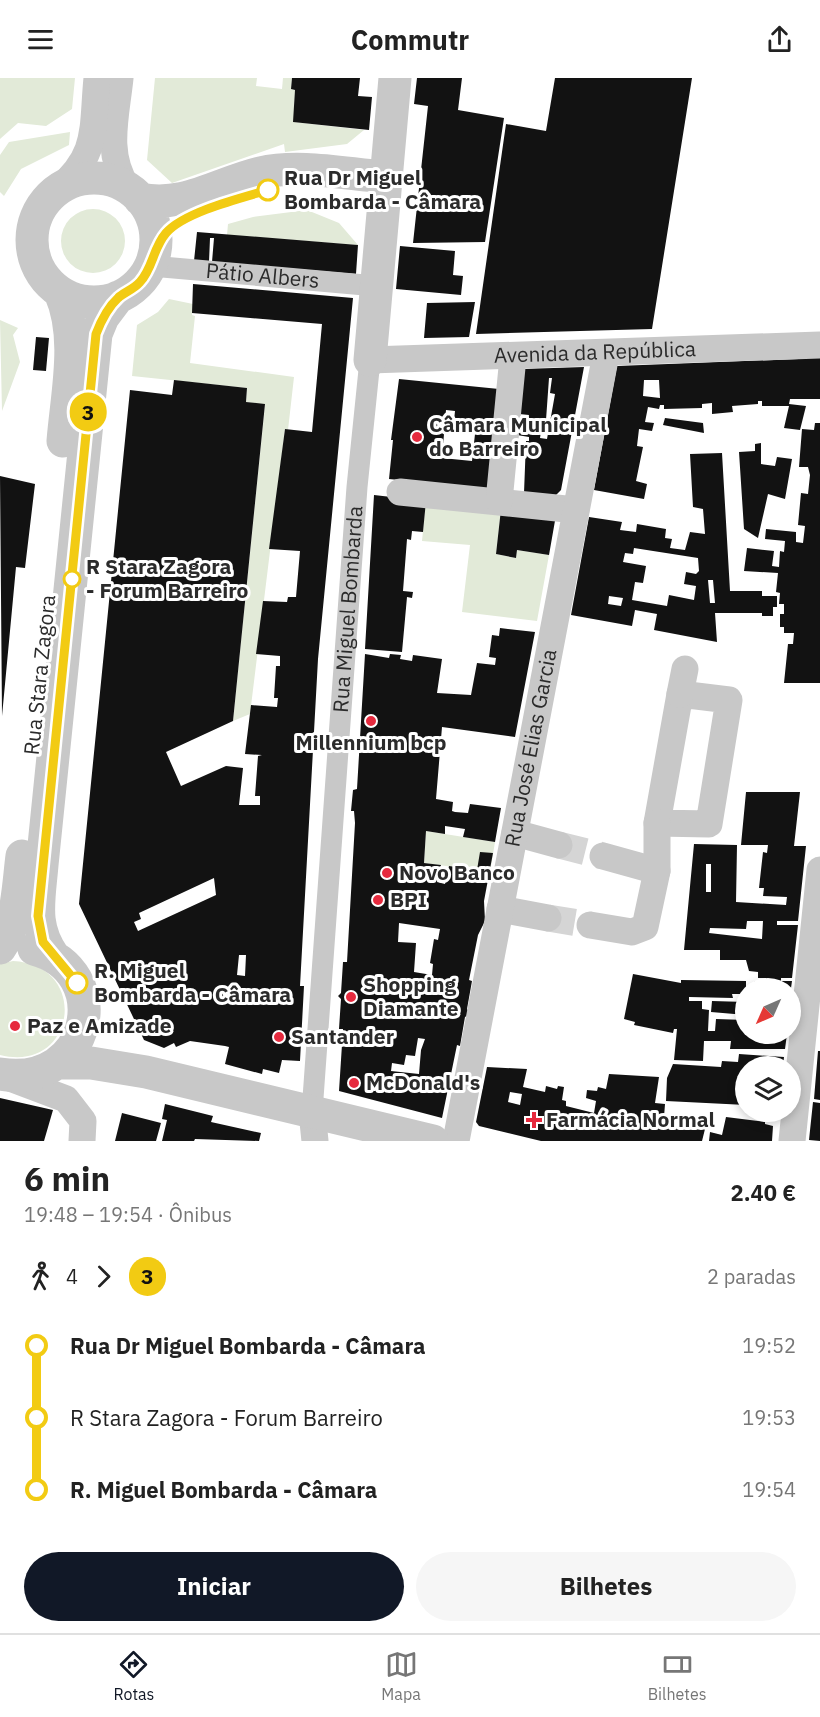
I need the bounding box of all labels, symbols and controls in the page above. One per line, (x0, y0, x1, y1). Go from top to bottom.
text: Commutr (351, 22, 469, 57)
icon: menu (24, 23, 57, 56)
icon: share (763, 23, 796, 56)
place label: Rua Dr Miguel Bombarda - Câmara (284, 163, 481, 215)
marker: Rua Dr Miguel Bombarda - Câmara (257, 179, 279, 201)
street label: Pátio Albers (205, 256, 321, 294)
street label: Avenida da República (493, 334, 696, 369)
line badge: 3 (68, 392, 107, 432)
text: 3 (82, 398, 94, 426)
place label: Câmara Municipal do Barreiro (429, 410, 607, 462)
marker: Câmara Municipal do Barreiro (410, 430, 424, 444)
street label: Rua Miguel Bombarda (326, 505, 369, 714)
place label: R Stara Zagora - Forum Barreiro (86, 552, 249, 604)
marker: R Stara Zagora - Forum Barreiro (63, 570, 81, 588)
street label: Rua Stara Zagora (17, 593, 61, 756)
street label: Rua José Elias Garcia (497, 647, 562, 849)
marker: Millennium bcp (364, 714, 378, 728)
place label: Millennium bcp (295, 728, 447, 756)
place label: Novo Banco (399, 858, 515, 886)
marker: Novo Banco (380, 866, 394, 880)
place label: BPI (390, 885, 427, 913)
marker: BPI (371, 893, 385, 907)
place label: R. Miguel Bombarda - Câmara (94, 956, 291, 1008)
place label: Shopping Diamante (363, 970, 459, 1022)
marker: R. Miguel Bombarda - Câmara (66, 972, 88, 994)
north arrow (735, 978, 801, 1044)
map controls (735, 978, 801, 1122)
marker: Shopping Diamante (344, 990, 358, 1004)
place label: Paz e Amizade (27, 1011, 172, 1039)
marker: Paz e Amizade (8, 1019, 22, 1033)
place label: Santander (291, 1022, 395, 1050)
marker: Santander (272, 1030, 286, 1044)
button: layers (735, 1056, 801, 1122)
place label: McDonald's (366, 1068, 480, 1096)
marker: McDonald's (347, 1076, 361, 1090)
place label: Farmácia Normal (546, 1105, 715, 1133)
marker: Farmácia Normal (527, 1113, 541, 1127)
text: 6 min (24, 1157, 110, 1200)
text: 2.40 € (731, 1178, 796, 1207)
text: 19:48 – 19:54 · Ônibus (24, 1201, 232, 1228)
icon: walk (24, 1260, 57, 1293)
icon: forward (87, 1260, 120, 1293)
text: 3 (141, 1262, 154, 1290)
text: 4 (66, 1263, 78, 1290)
text: 2 paradas (707, 1263, 796, 1290)
text: Rua Dr Miguel Bombarda - Câmara (70, 1331, 425, 1360)
text: 19:52 (742, 1332, 796, 1359)
text: R Stara Zagora - Forum Barreiro (70, 1403, 383, 1432)
text: 19:53 (742, 1404, 796, 1431)
text: R. Miguel Bombarda - Câmara (70, 1475, 377, 1504)
text: 19:54 (742, 1476, 796, 1503)
button: Iniciar (24, 1552, 404, 1621)
button: Bilhetes (416, 1552, 796, 1621)
tab: Rotas (113, 1648, 154, 1704)
tab: Mapa (381, 1648, 421, 1704)
tab: Bilhetes (648, 1648, 706, 1704)

